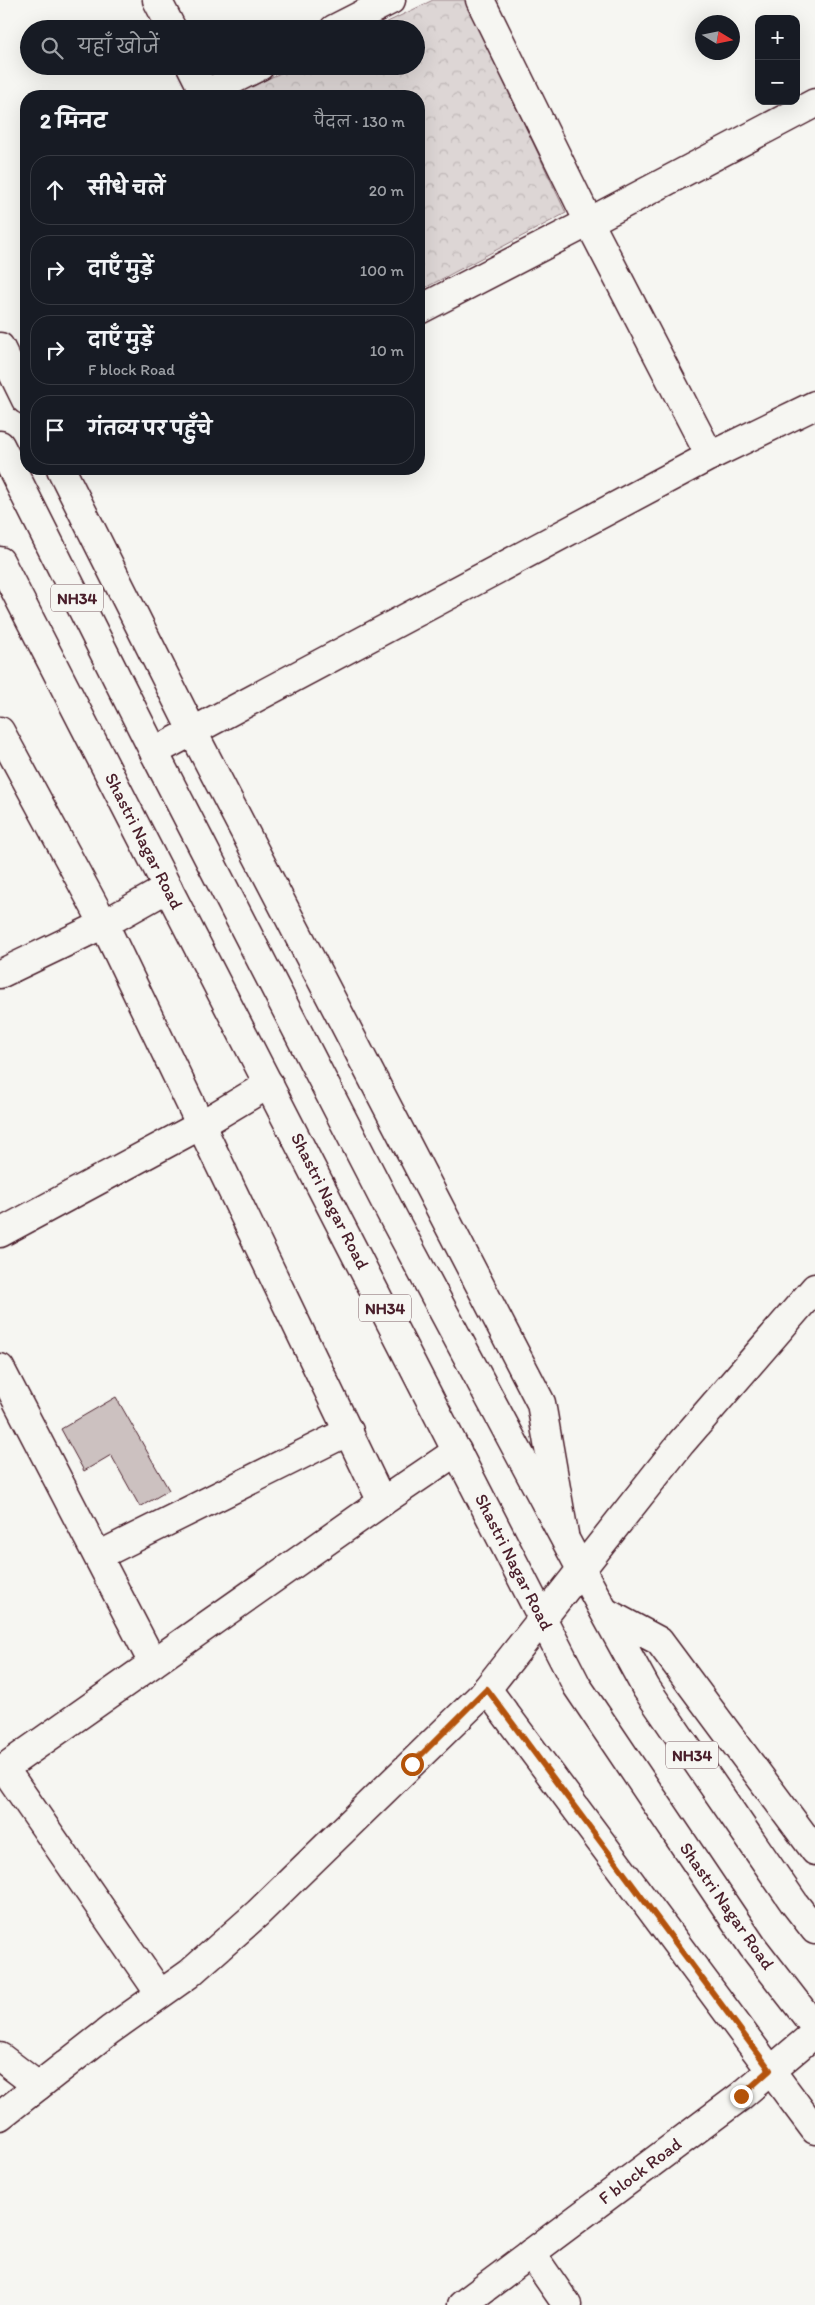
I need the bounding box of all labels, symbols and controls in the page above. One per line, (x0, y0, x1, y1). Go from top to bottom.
north arrow (695, 15, 740, 60)
map controls (755, 15, 800, 105)
button: + (755, 15, 800, 60)
search box (20, 20, 425, 75)
icon: search (38, 34, 66, 62)
text: यहाँ खोजें (78, 35, 159, 58)
button: − (755, 60, 800, 105)
text: 2 मिनट (40, 108, 107, 133)
text: पैदल · 130 m (314, 112, 405, 131)
icon: ahead (41, 176, 69, 204)
text: सीधे चलें (88, 177, 165, 200)
text: 20 m (369, 181, 404, 200)
icon: right (41, 256, 69, 284)
text: दाएँ मुड़ें (88, 257, 154, 280)
text: 100 m (360, 261, 404, 280)
text: दाएँ मुड़ें (88, 328, 154, 351)
icon: right (41, 336, 69, 364)
text: 10 m (370, 341, 404, 360)
text: F block Road (88, 360, 175, 379)
icon: arrive (41, 416, 69, 444)
text: गंतव्य पर पहुँचे (88, 417, 212, 440)
road number: NH34 (51, 584, 103, 612)
street label: Shastri Nagar Road (100, 769, 188, 913)
street label: Shastri Nagar Road (286, 1129, 374, 1273)
road number: NH34 (359, 1295, 411, 1322)
street label: Shastri Nagar Road (470, 1490, 558, 1634)
road number: NH34 (666, 1742, 718, 1768)
route start (401, 1753, 424, 1776)
street label: Shastri Nagar Road (675, 1838, 779, 1974)
route end (730, 2085, 753, 2108)
street label: F block Road (594, 2133, 686, 2209)

